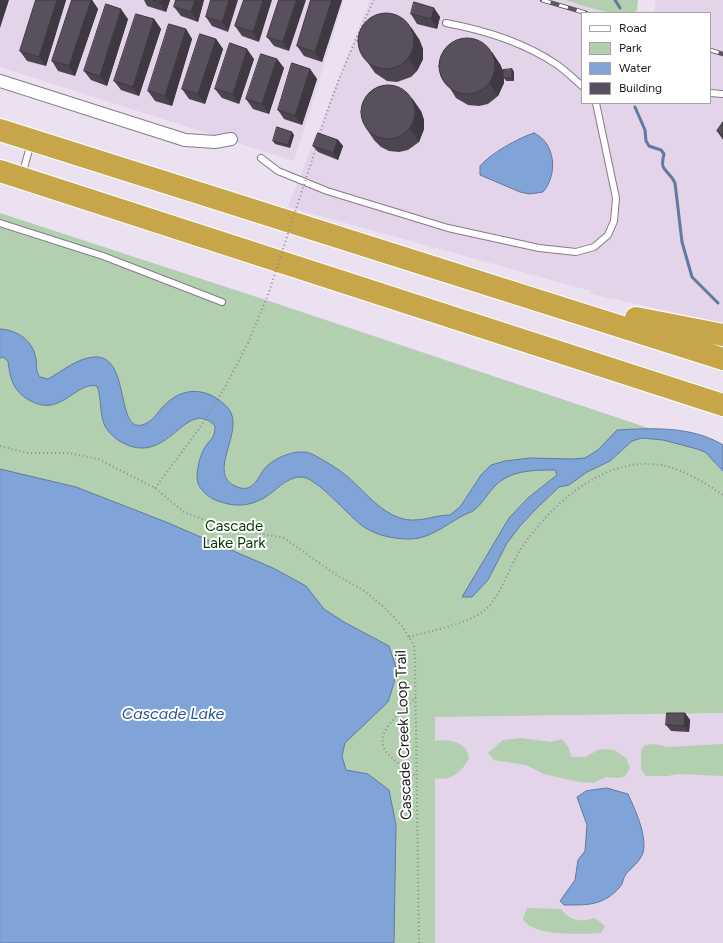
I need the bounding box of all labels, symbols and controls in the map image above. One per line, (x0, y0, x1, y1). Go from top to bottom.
legend (581, 12, 711, 104)
text: Road (619, 21, 647, 35)
text: Park (619, 41, 642, 55)
text: Water (619, 61, 651, 75)
text: Building (619, 81, 662, 95)
park label: Cascade Lake Park (203, 518, 265, 553)
street label: Cascade Creek Loop Trail (392, 650, 416, 820)
water label: Cascade Lake (122, 704, 224, 724)

